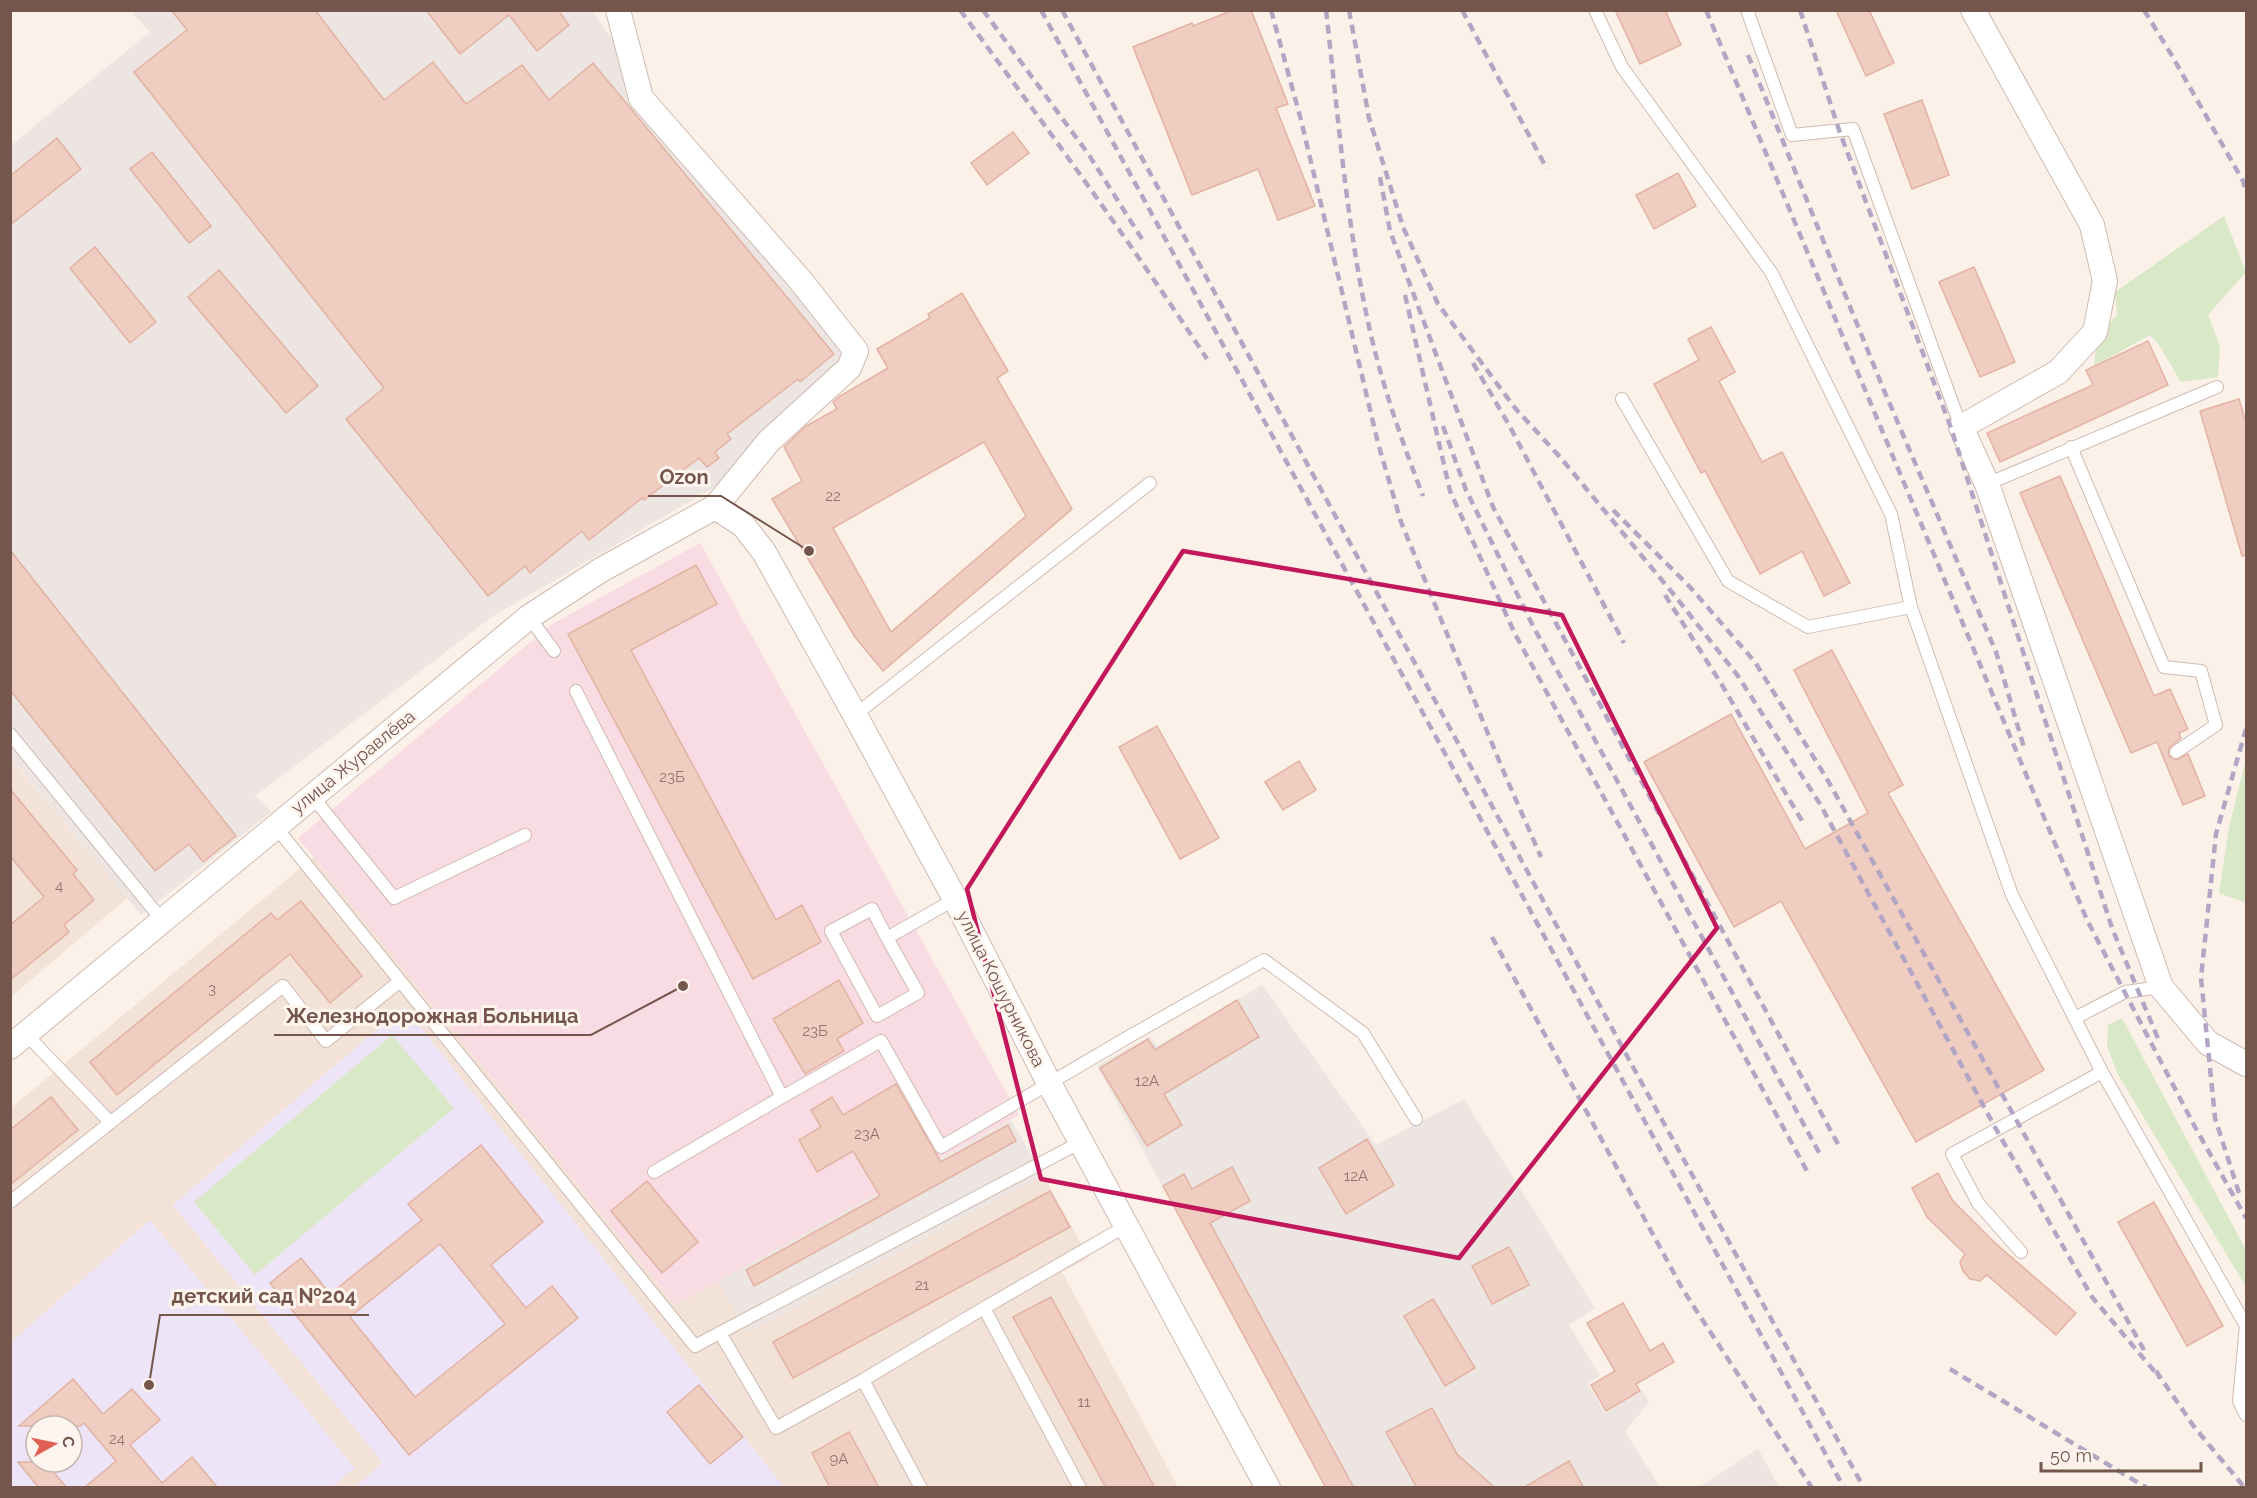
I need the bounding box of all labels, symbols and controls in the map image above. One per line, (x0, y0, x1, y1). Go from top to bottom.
callout: Ozon (648, 458, 721, 496)
text: Ozon (660, 465, 708, 489)
house number: 22 (825, 487, 841, 505)
street label: улица Журавлёва (287, 705, 419, 818)
house number: 23Б (659, 768, 685, 786)
house number: 4 (55, 877, 63, 895)
street label: улица Кошурникова (953, 907, 1050, 1070)
house number: 3 (208, 980, 216, 998)
callout: Железнодорожная Больница (274, 997, 591, 1035)
text: Железнодорожная Больница (286, 1004, 579, 1028)
house number: 23Б (802, 1022, 828, 1040)
house number: 12А (1135, 1072, 1159, 1090)
house number: 23А (854, 1125, 880, 1143)
house number: 12А (1344, 1167, 1368, 1185)
house number: 21 (915, 1276, 930, 1294)
callout: детский сад №204 (160, 1277, 369, 1315)
text: детский сад №204 (172, 1284, 356, 1308)
house number: 11 (1078, 1393, 1091, 1411)
north arrow (24, 1414, 84, 1474)
house number: 24 (109, 1430, 125, 1448)
text: С (58, 1435, 79, 1449)
scale bar (2041, 1435, 2202, 1473)
text: 50 m (2050, 1445, 2092, 1466)
house number: 9А (830, 1450, 848, 1468)

